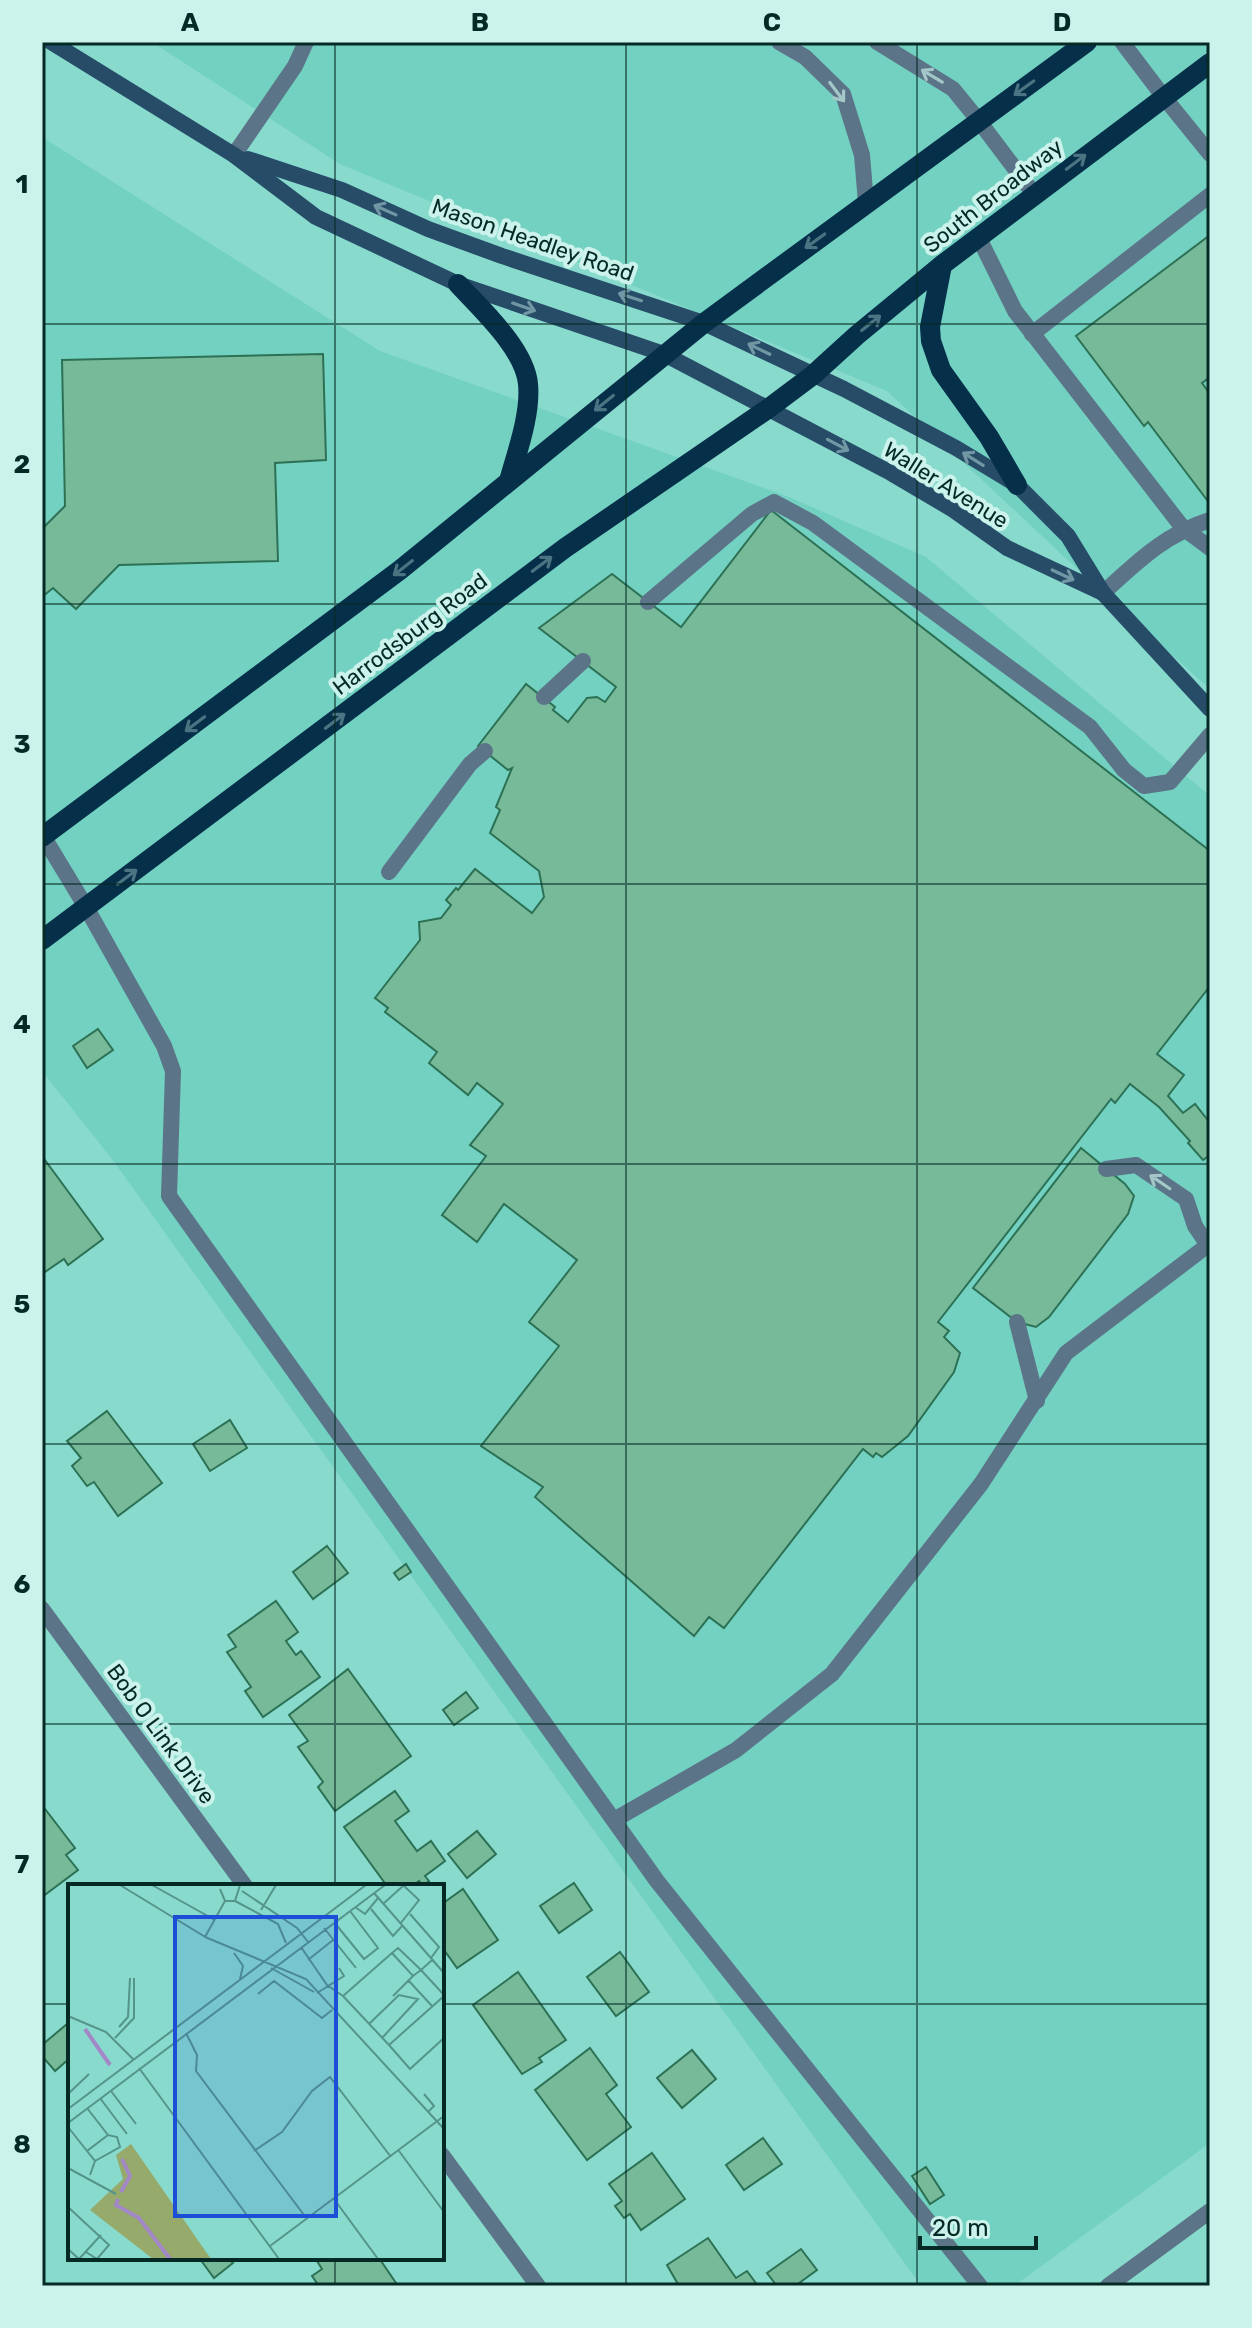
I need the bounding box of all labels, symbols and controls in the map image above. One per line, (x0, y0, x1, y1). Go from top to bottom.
text: A (181, 7, 200, 38)
text: B (471, 7, 489, 38)
text: C (763, 7, 781, 38)
text: D (1053, 7, 1071, 38)
one-way arrow (922, 68, 944, 84)
one-way arrow (1014, 80, 1036, 96)
one-way arrow (828, 81, 846, 102)
street label: South Broadway (918, 133, 1068, 259)
one-way arrow (1065, 154, 1086, 171)
text: 1 (16, 169, 28, 200)
street label: Mason Headley Road (428, 193, 638, 287)
one-way arrow (374, 201, 398, 216)
one-way arrow (804, 233, 826, 250)
one-way arrow (618, 289, 643, 303)
one-way arrow (512, 300, 537, 315)
one-way arrow (861, 314, 881, 332)
one-way arrow (747, 341, 771, 356)
one-way arrow (594, 394, 615, 412)
street label: Waller Avenue (879, 436, 1013, 534)
one-way arrow (826, 438, 849, 454)
text: 2 (14, 449, 30, 480)
one-way arrow (962, 450, 985, 466)
one-way arrow (531, 556, 553, 573)
one-way arrow (393, 559, 414, 577)
street label: Harrodsburg Road (327, 567, 493, 701)
one-way arrow (1050, 568, 1075, 583)
one-way arrow (323, 712, 345, 729)
one-way arrow (185, 716, 206, 733)
text: 3 (13, 729, 31, 760)
one-way arrow (116, 868, 137, 885)
text: 4 (13, 1009, 31, 1040)
one-way arrow (1150, 1173, 1172, 1190)
text: 5 (14, 1289, 30, 1320)
text: 6 (14, 1569, 31, 1600)
street label: Bob O Link Drive (101, 1659, 221, 1809)
text: 7 (15, 1849, 30, 1880)
inset map (68, 1884, 444, 2260)
text: 8 (13, 2129, 31, 2160)
scale bar (920, 2200, 1036, 2250)
text: 20 m (932, 2214, 989, 2242)

